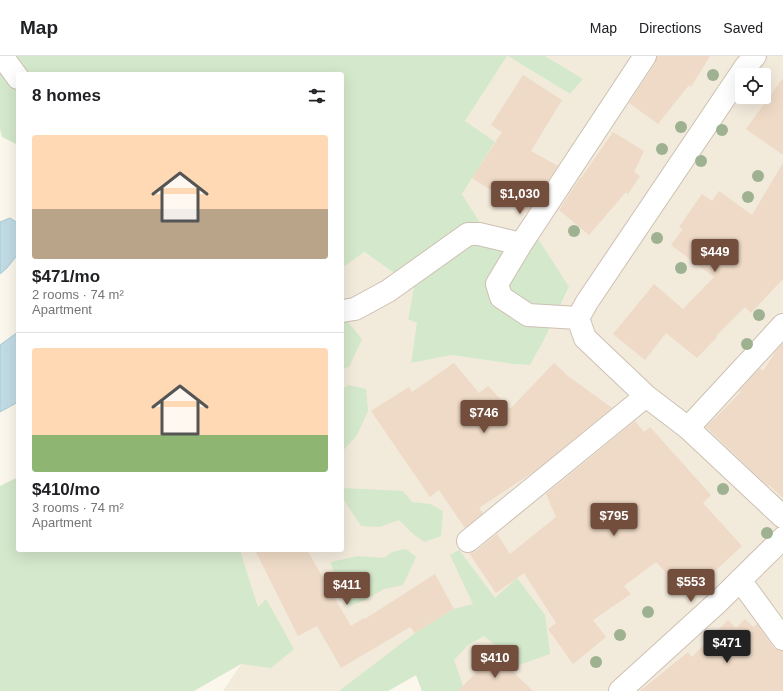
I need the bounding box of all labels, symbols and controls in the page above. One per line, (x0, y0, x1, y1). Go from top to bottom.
text: Map (20, 17, 58, 38)
text: Map (590, 20, 617, 36)
text: Directions (639, 20, 701, 36)
text: Saved (723, 20, 763, 36)
map controls (735, 68, 771, 104)
button: locate (735, 68, 771, 104)
icon: filters (306, 85, 328, 107)
text: 8 homes (32, 86, 101, 105)
icon: home (144, 161, 216, 233)
pin: $1,030 (487, 181, 553, 215)
text: $1,030 (500, 186, 540, 201)
pin: $449 (691, 239, 739, 273)
text: $449 (701, 244, 729, 259)
text: $471/mo (32, 267, 100, 286)
text: 2 rooms · 74 m² (32, 287, 124, 302)
text: Apartment (32, 302, 92, 317)
icon: home (144, 374, 216, 446)
pin: $746 (460, 400, 508, 434)
text: $746 (470, 405, 498, 420)
text: $410/mo (32, 480, 100, 499)
text: 3 rooms · 74 m² (32, 500, 124, 515)
pin: $795 (590, 503, 638, 537)
text: $795 (600, 508, 628, 523)
text: Apartment (32, 515, 92, 530)
pin: $553 (667, 569, 715, 603)
pin: $411 (323, 572, 371, 606)
text: $553 (677, 574, 705, 589)
text: $411 (333, 577, 361, 592)
pin: $471 (703, 630, 751, 664)
text: $471 (713, 635, 741, 650)
pin: $410 (471, 645, 519, 679)
text: $410 (481, 650, 509, 665)

